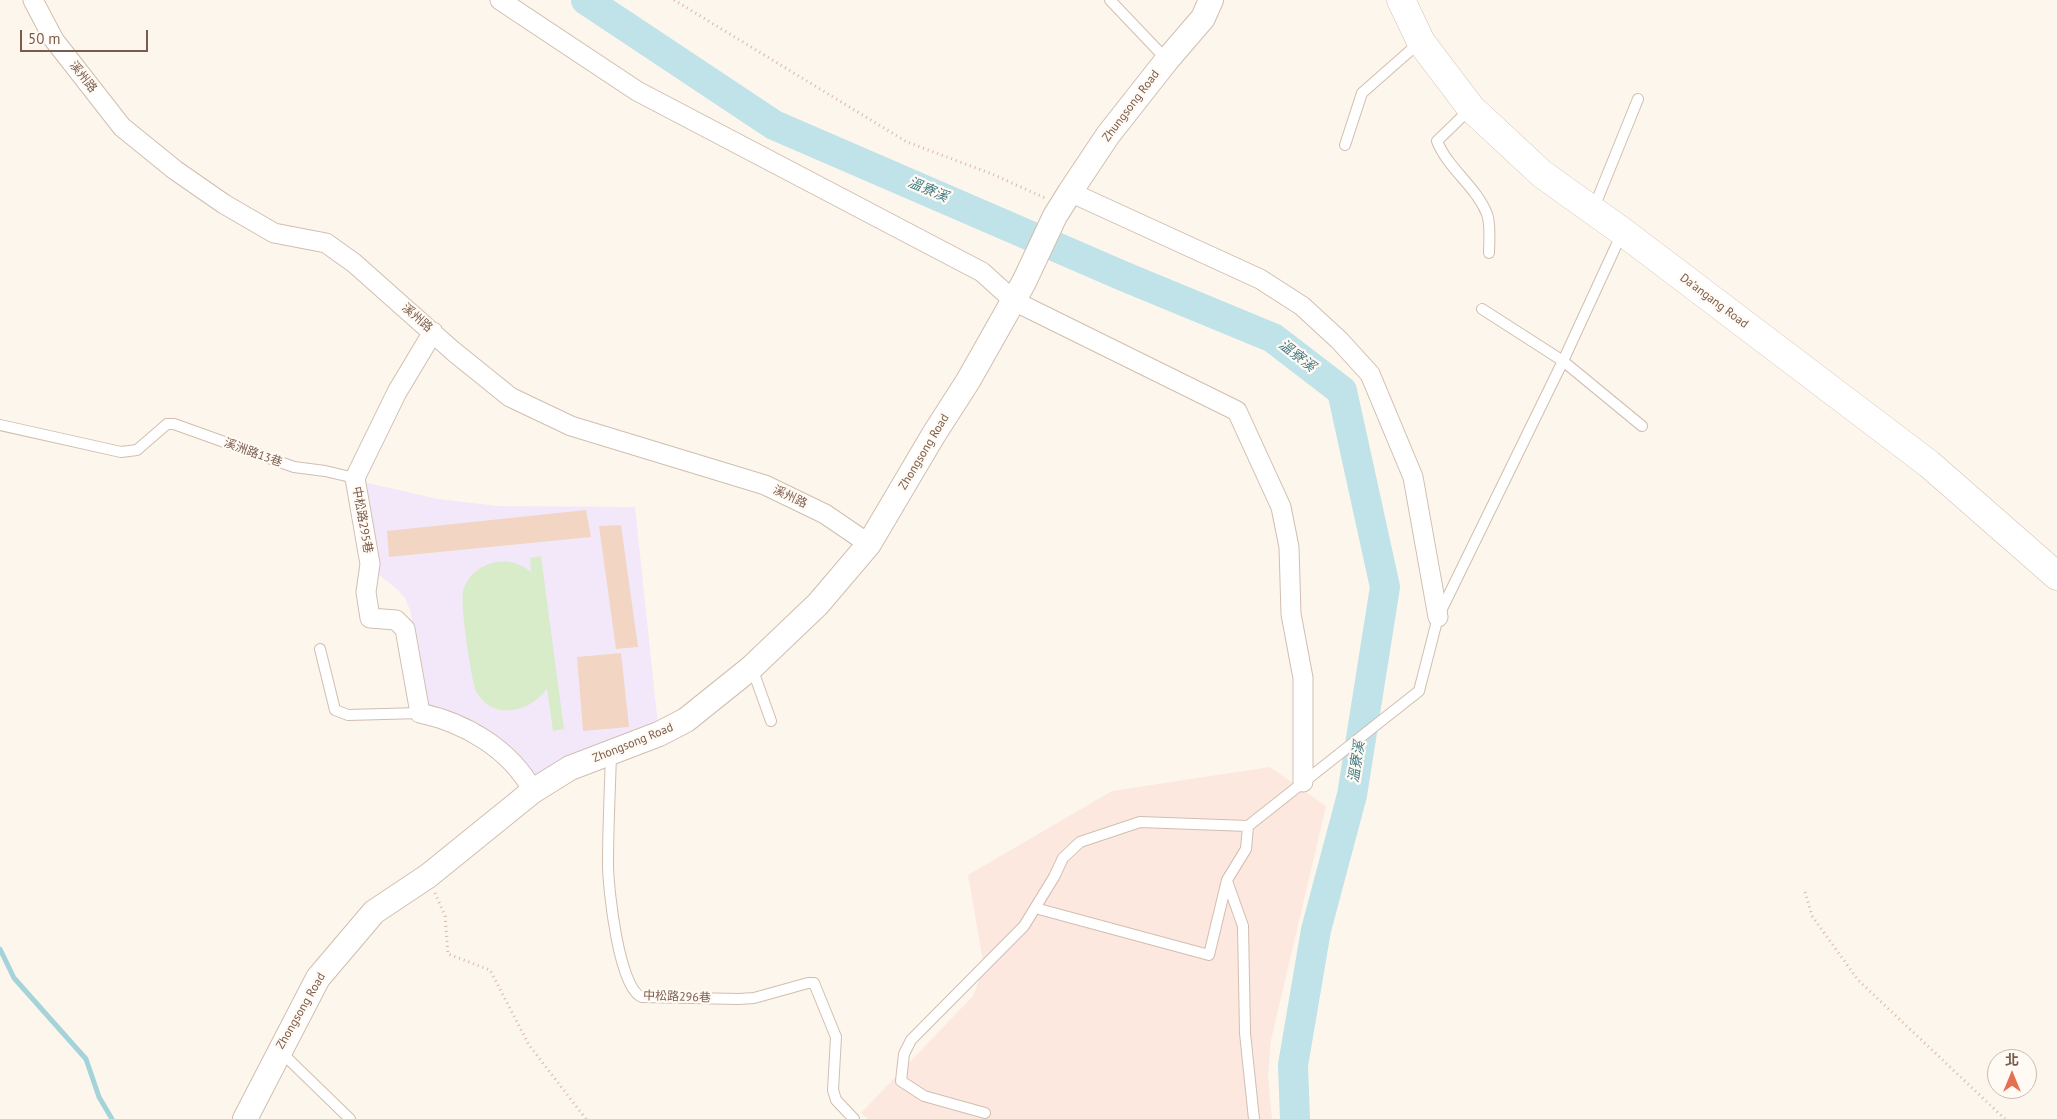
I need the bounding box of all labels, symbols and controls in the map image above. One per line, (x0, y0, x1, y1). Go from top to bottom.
scale bar (22, 20, 150, 52)
text: 50 m (28, 29, 61, 48)
street label: 溪州路 (66, 58, 100, 96)
street label: Zhungsong Road (1099, 67, 1163, 145)
water label: 溫寮溪 (905, 174, 951, 206)
street label: Da’angang Road (1677, 271, 1751, 331)
street label: 溪州路 (399, 301, 435, 335)
water label: 溫寮溪 (1275, 336, 1319, 376)
street label: Zhongsong Road (896, 412, 952, 492)
street label: 溪洲路13巷 (222, 436, 284, 470)
street label: 溪州路 (771, 483, 809, 511)
street label: 中松路295巷 (349, 485, 375, 555)
street label: Zhongsong Road (591, 720, 675, 766)
water label: 溫寮溪 (1345, 740, 1369, 784)
street label: Zhongsong Road (273, 970, 329, 1052)
street label: 中松路296巷 (643, 989, 711, 1005)
north arrow (1987, 1049, 2037, 1099)
text: 北 (2005, 1051, 2019, 1069)

